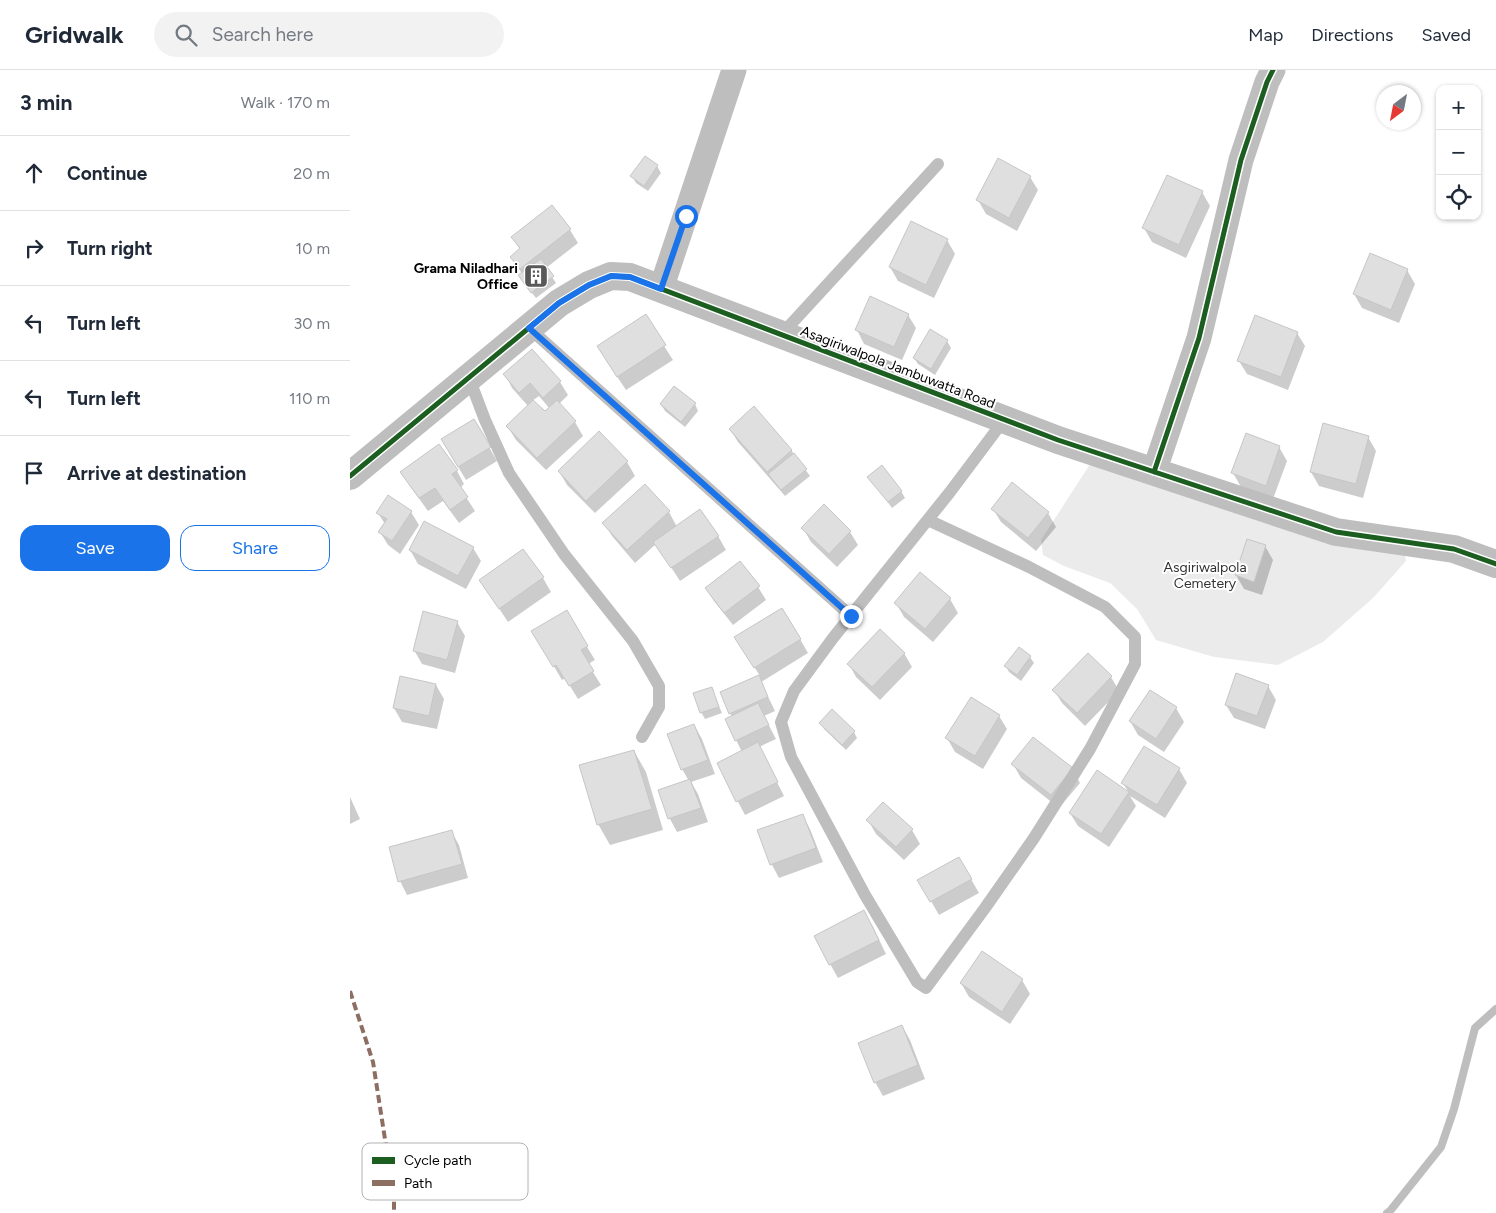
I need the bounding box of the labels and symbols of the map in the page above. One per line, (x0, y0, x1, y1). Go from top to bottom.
north arrow (1376, 85, 1421, 130)
route start (675, 205, 698, 228)
place label: Grama Niladhari Office (414, 260, 518, 293)
building icon: Grama Niladhari Office (523, 263, 549, 289)
street label: Asagiriwalpola Jambuwatta Road (798, 322, 998, 413)
park label: Asgiriwalpola Cemetery (1163, 559, 1247, 592)
route end (840, 605, 863, 628)
legend (362, 1143, 528, 1200)
text: Cycle path (404, 1152, 472, 1169)
text: Path (404, 1175, 432, 1192)

